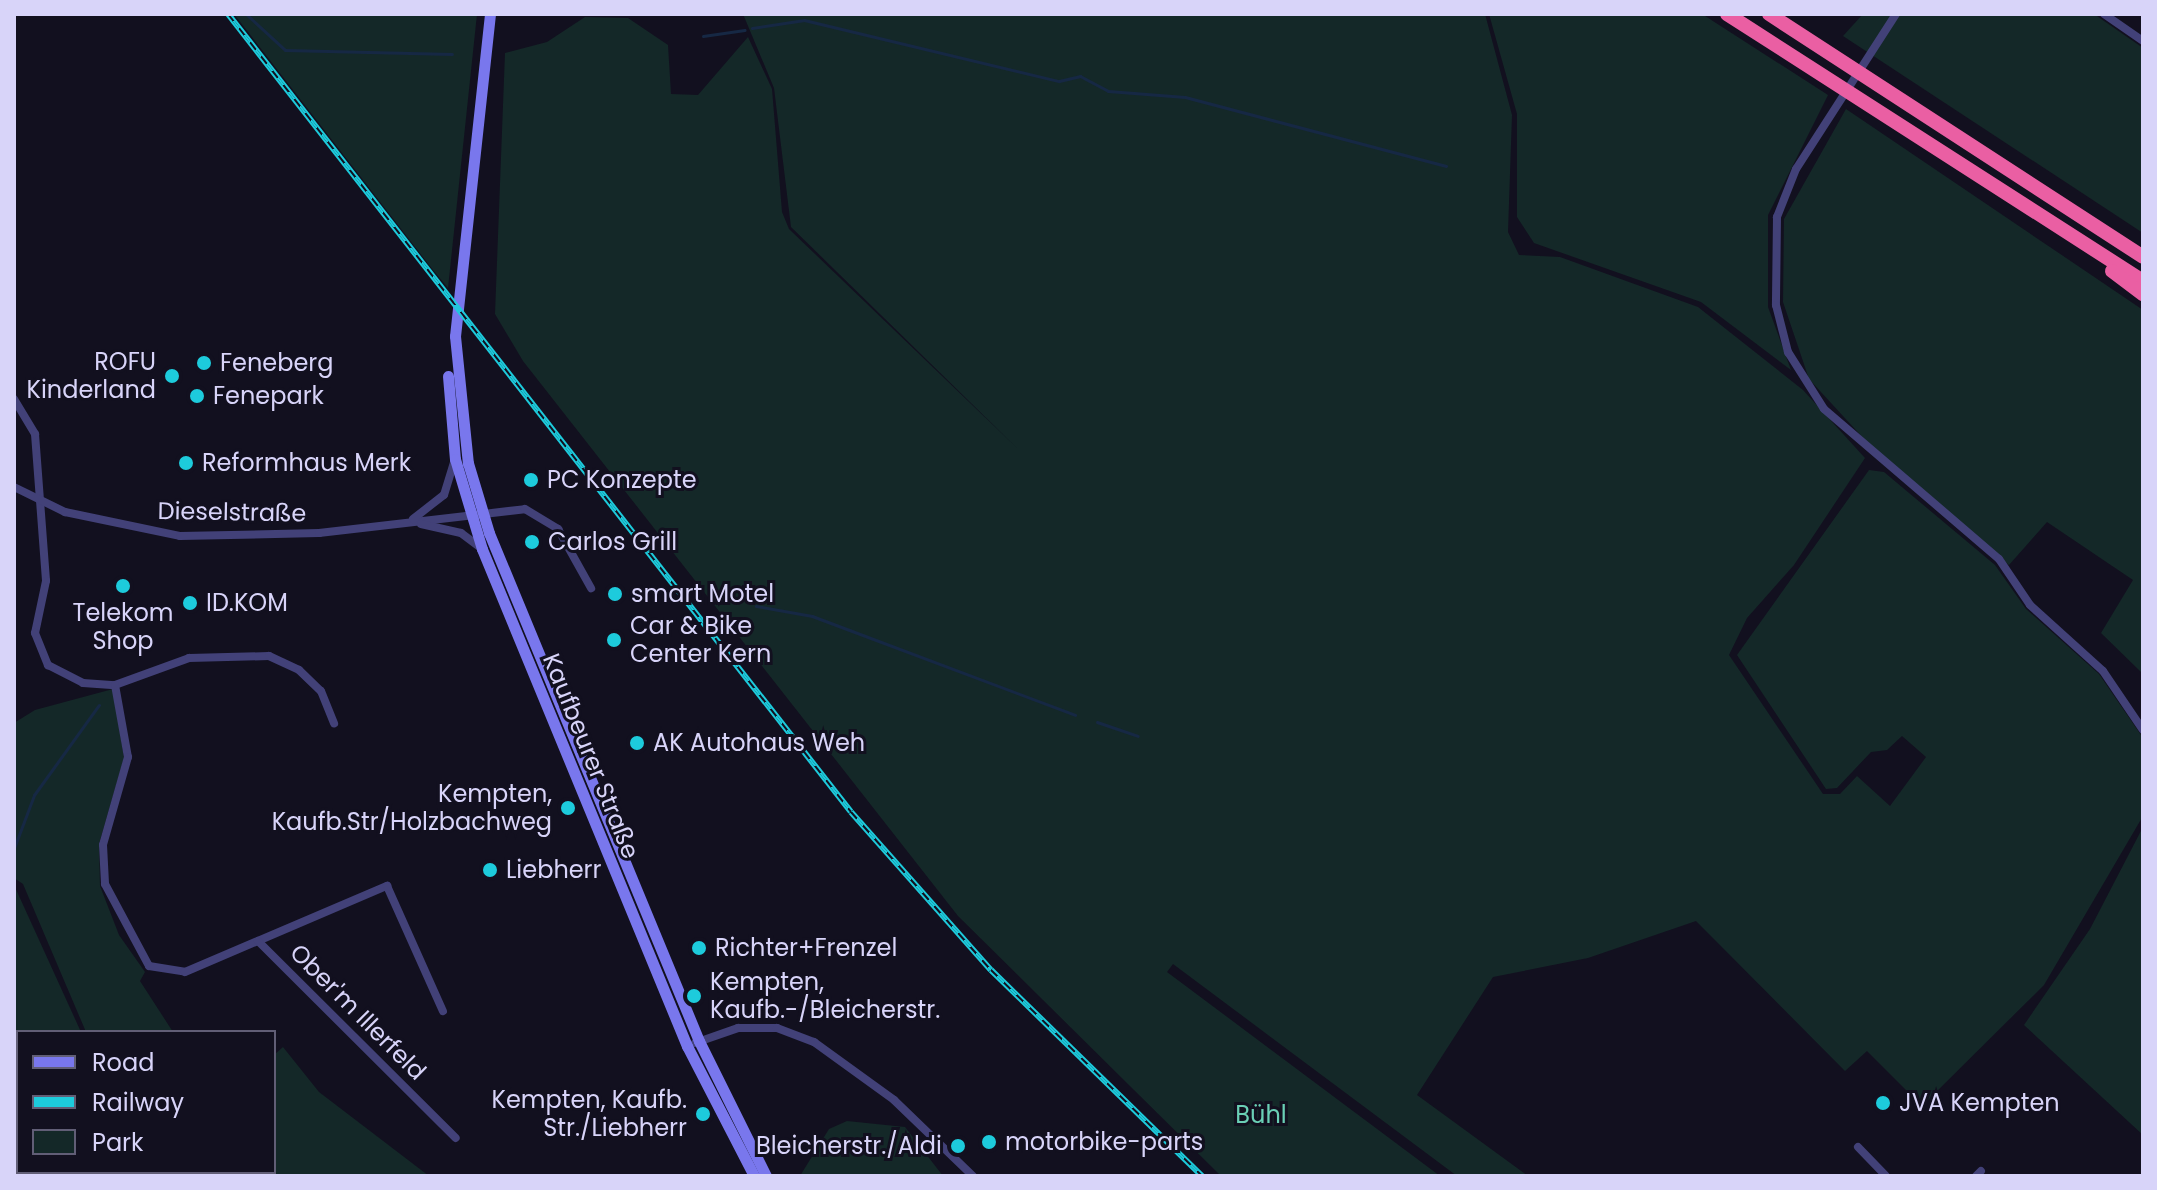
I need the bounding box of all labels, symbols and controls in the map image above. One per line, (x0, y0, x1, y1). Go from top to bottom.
place label: ROFU Kinderland (27, 348, 156, 404)
place label: Feneberg (220, 349, 333, 377)
marker: Feneberg (195, 354, 213, 372)
marker: ROFU Kinderland (163, 367, 181, 385)
place label: Fenepark (213, 382, 324, 410)
marker: Fenepark (188, 387, 206, 405)
place label: Reformhaus Merk (202, 449, 411, 477)
marker: Reformhaus Merk (177, 454, 195, 472)
place label: PC Konzepte (547, 466, 697, 494)
marker: PC Konzepte (522, 471, 540, 489)
street label: Dieselstraße (157, 496, 307, 528)
place label: Carlos Grill (548, 528, 677, 556)
marker: Carlos Grill (523, 533, 541, 551)
marker: Telekom Shop (114, 577, 132, 595)
place label: smart Motel (631, 580, 774, 608)
marker: smart Motel (606, 585, 624, 603)
place label: ID.KOM (206, 589, 288, 617)
marker: ID.KOM (181, 594, 199, 612)
place label: Telekom Shop (72, 599, 174, 655)
place label: Car & Bike Center Kern (630, 612, 771, 668)
marker: Car & Bike Center Kern (605, 631, 623, 649)
street label: Kaufbeurer Straße (537, 649, 645, 863)
place label: AK Autohaus Weh (653, 729, 865, 757)
marker: AK Autohaus Weh (628, 734, 646, 752)
place label: Kempten, Kaufb.Str/Holzbachweg (272, 780, 552, 836)
marker: Kempten, Kaufb.Str/Holzbachweg (559, 799, 577, 817)
place label: Liebherr (506, 856, 602, 884)
marker: Liebherr (481, 861, 499, 879)
place label: Richter+Frenzel (715, 934, 897, 962)
street label: Ober'm Illerfeld (284, 938, 432, 1086)
marker: Richter+Frenzel (690, 939, 708, 957)
place label: Kempten, Kaufb.-/Bleicherstr. (710, 968, 940, 1024)
marker: Kempten, Kaufb.-/Bleicherstr. (685, 987, 703, 1005)
legend (16, 1030, 276, 1174)
text: Road (92, 1046, 154, 1079)
text: Railway (92, 1086, 184, 1119)
place label: Kempten, Kaufb. Str./Liebherr (492, 1086, 687, 1142)
place label: JVA Kempten (1899, 1089, 2060, 1117)
marker: JVA Kempten (1874, 1094, 1892, 1112)
park label: Bühl (1235, 1101, 1287, 1129)
marker: Kempten, Kaufb. Str./Liebherr (694, 1105, 712, 1123)
text: Park (92, 1126, 143, 1159)
place label: motorbike-parts (1005, 1128, 1203, 1156)
place label: Bleicherstr./Aldi (756, 1132, 942, 1160)
marker: motorbike-parts (980, 1133, 998, 1151)
marker: Bleicherstr./Aldi (949, 1137, 967, 1155)

